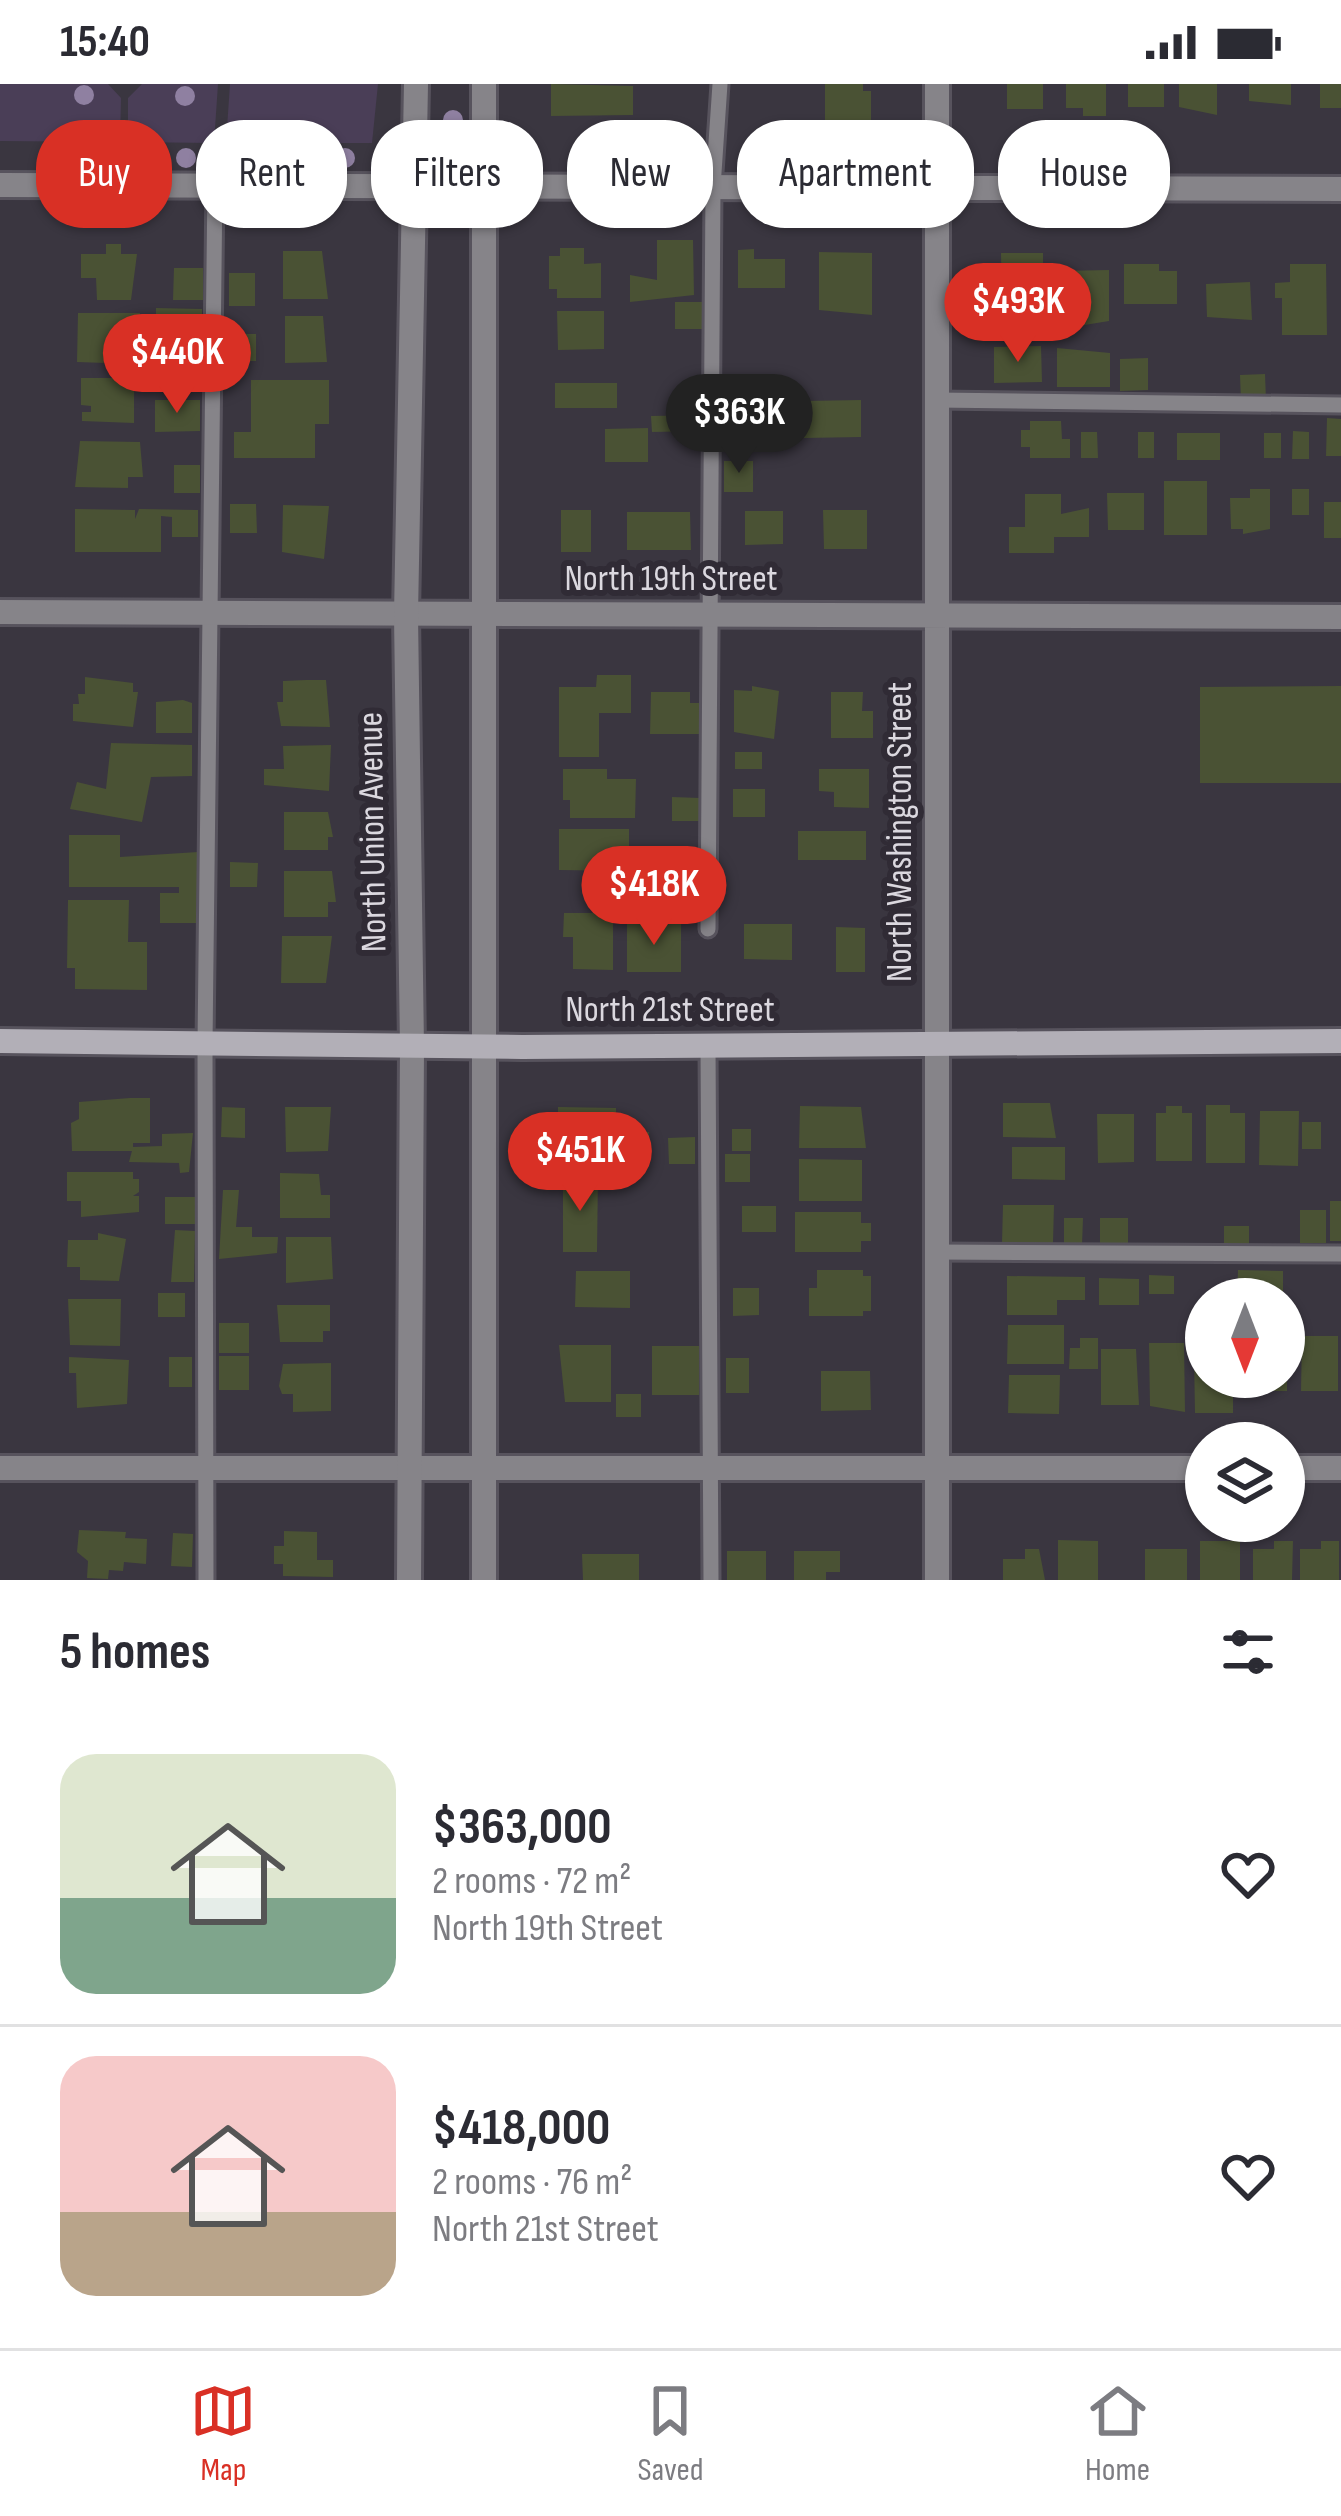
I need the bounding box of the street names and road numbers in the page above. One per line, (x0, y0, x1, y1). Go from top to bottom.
street label: North 19th Street (564, 558, 778, 601)
street label: North Washington Street (879, 682, 922, 982)
street label: North Union Avenue (349, 712, 397, 952)
street label: North 21st Street (565, 989, 775, 1032)

